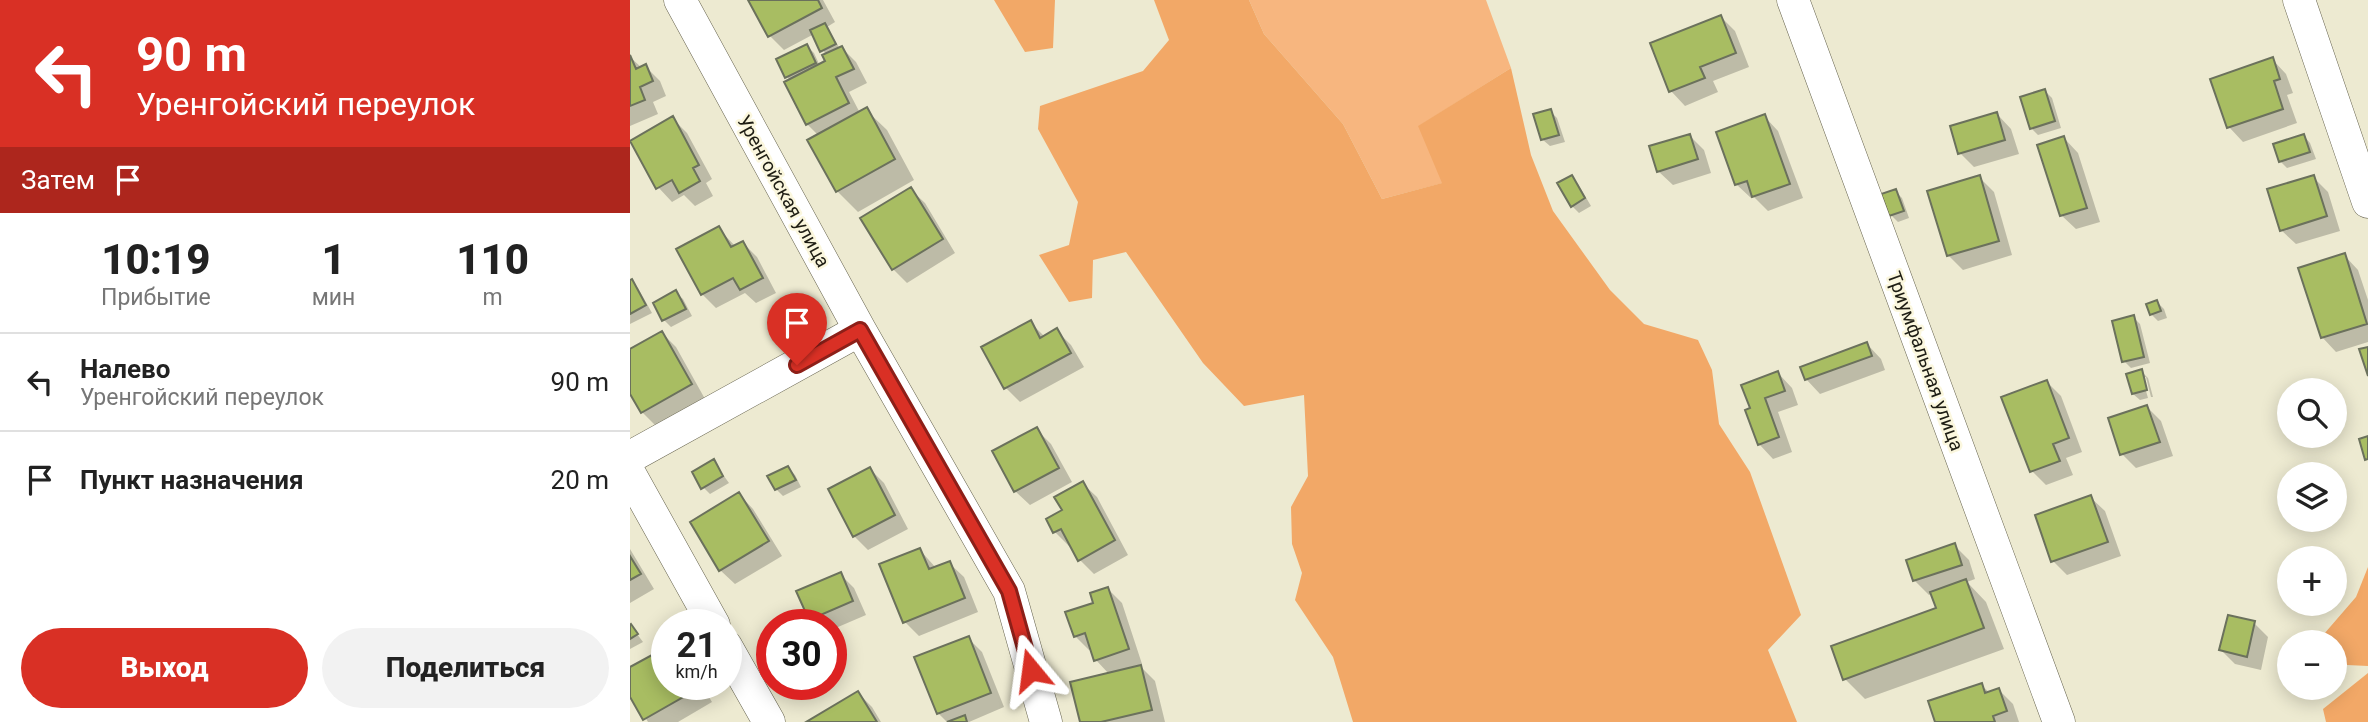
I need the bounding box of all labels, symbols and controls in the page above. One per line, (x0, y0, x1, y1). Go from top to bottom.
text: 90 m (136, 26, 247, 83)
icon: left (21, 28, 112, 119)
text: Уренгойский переулок (136, 85, 475, 123)
street label: Уренгойская улица (732, 111, 835, 271)
icon: arrive (109, 161, 147, 199)
text: Затем (21, 165, 95, 195)
text: 10:19 (101, 235, 210, 284)
text: 1 (321, 235, 346, 284)
text: 110 (456, 235, 529, 284)
street label: Триумфальная улица (1882, 268, 1969, 454)
text: Прибытие (101, 284, 211, 311)
text: мин (312, 284, 355, 311)
text: m (483, 284, 503, 311)
pin (767, 293, 827, 365)
icon: arrive (778, 304, 816, 342)
text: Налево (80, 354, 170, 384)
icon: left (21, 363, 59, 401)
text: 90 m (551, 367, 609, 397)
map controls (2277, 378, 2347, 700)
button: search (2277, 378, 2347, 448)
text: Уренгойский переулок (80, 384, 324, 411)
icon: arrive (21, 461, 59, 499)
button: layers (2277, 462, 2347, 532)
text: Пункт назначения (80, 465, 304, 495)
text: 20 m (551, 465, 609, 495)
button: + (2277, 546, 2347, 616)
speed limit sign: 30 (756, 609, 847, 700)
text: 21 (676, 625, 717, 666)
button: Выход (21, 628, 308, 708)
button: Поделиться (322, 628, 609, 708)
button: − (2277, 630, 2347, 700)
position arrow (994, 633, 1068, 707)
text: km/h (675, 661, 718, 682)

